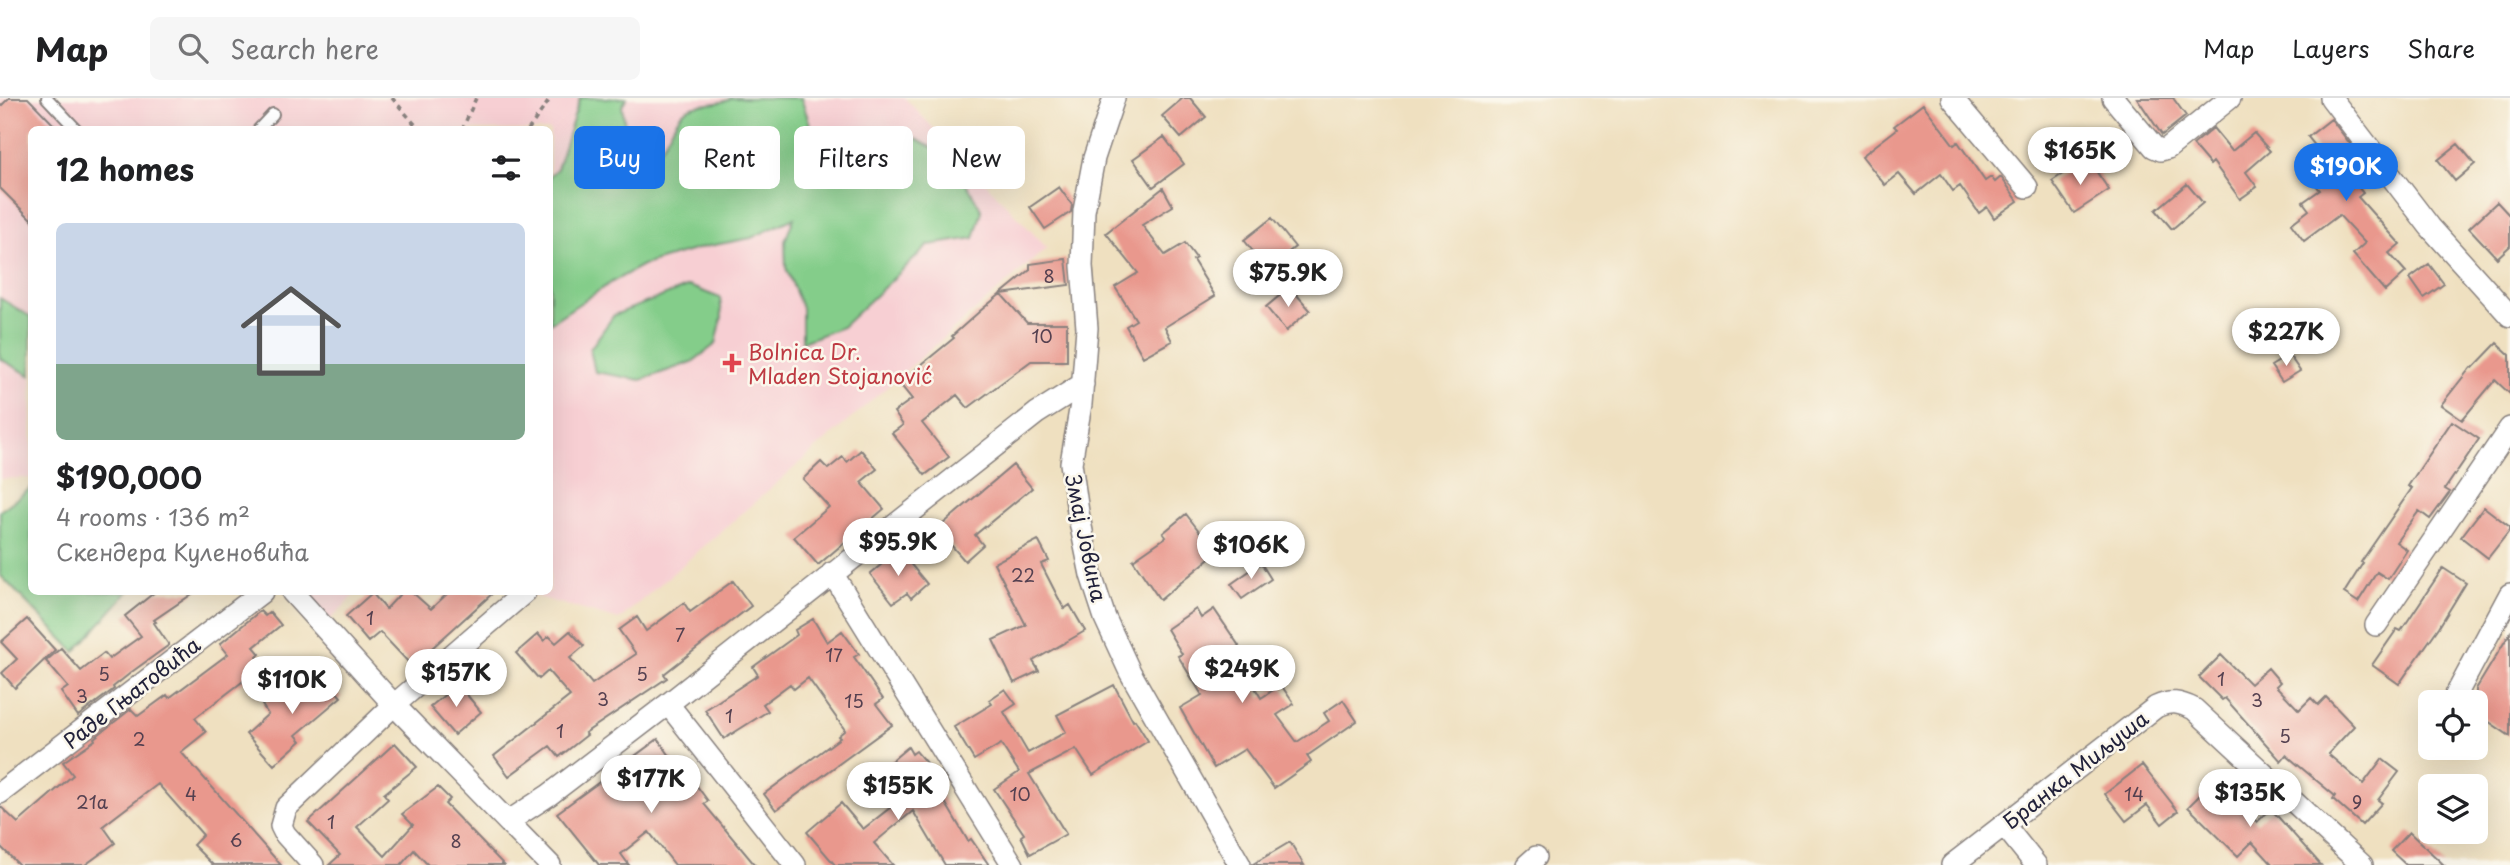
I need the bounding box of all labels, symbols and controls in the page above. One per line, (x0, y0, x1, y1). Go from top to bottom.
search box (150, 17, 640, 80)
text: Map (35, 23, 108, 73)
icon: search (174, 29, 212, 67)
text: Search here (230, 29, 379, 68)
text: Map (2203, 30, 2254, 66)
text: Layers (2292, 30, 2369, 66)
text: Share (2407, 30, 2475, 66)
chip: Buy (574, 126, 665, 189)
chip: Rent (679, 126, 780, 189)
chip: Filters (794, 126, 913, 189)
chip: New (927, 126, 1025, 189)
pin: $165K (2031, 127, 2129, 187)
text: $165K (2044, 132, 2116, 167)
pin: $190K (2297, 144, 2395, 203)
text: 12 homes (56, 146, 194, 191)
text: $190K (2310, 148, 2382, 183)
icon: filters (487, 149, 525, 187)
pin: $75.9K (1231, 250, 1345, 309)
text: $75.9K (1249, 254, 1327, 289)
house number: 8 (1043, 262, 1055, 289)
icon: home (228, 268, 354, 394)
pin: $227K (2237, 308, 2335, 368)
text: $227K (2248, 313, 2324, 348)
house number: 10 (1031, 322, 1053, 349)
place label: Bolnica Dr. Mladen Stojanović (748, 335, 932, 391)
marker: Bolnica Dr. Mladen Stojanović (722, 353, 742, 373)
text: $190,000 (56, 454, 202, 499)
street label: Змај Јовина (1058, 471, 1116, 606)
text: 4 rooms · 136 m² (56, 499, 250, 534)
pin: $95.9K (841, 518, 955, 578)
pin: $106K (1202, 522, 1300, 581)
text: $95.9K (859, 523, 937, 558)
text: $106K (1213, 526, 1289, 561)
text: Скендера Куленовића (56, 534, 309, 569)
house number: 22 (1011, 561, 1035, 588)
house number: 1 (366, 604, 374, 631)
house number: 7 (675, 621, 685, 648)
street label: Раде Гњатовића (56, 628, 207, 756)
house number: 17 (825, 641, 843, 668)
pin: $249K (1193, 646, 1291, 705)
pin: $157K (407, 650, 505, 709)
text: $249K (1204, 650, 1280, 685)
text: $157K (421, 654, 491, 689)
pin: $110K (243, 656, 341, 716)
house number: 5 (98, 660, 110, 687)
house number: 5 (636, 660, 648, 687)
text: $110K (257, 661, 327, 696)
house number: 1 (2217, 665, 2225, 692)
house number: 3 (76, 682, 88, 709)
house number: 3 (597, 685, 609, 712)
house number: 3 (2251, 686, 2263, 713)
house number: 15 (844, 687, 864, 714)
map controls (2418, 690, 2488, 844)
button: locate (2418, 690, 2488, 760)
house number: 1 (725, 702, 733, 729)
street label: Бранка Миљуша (1995, 702, 2155, 836)
house number: 1 (556, 717, 564, 744)
house number: 5 (2279, 722, 2291, 749)
house number: 2 (133, 725, 145, 752)
pin: $177K (602, 756, 700, 815)
text: $177K (617, 760, 685, 795)
pin: $155K (849, 762, 947, 822)
text: $155K (863, 767, 933, 802)
pin: $135K (2201, 770, 2299, 829)
text: $135K (2214, 774, 2286, 809)
button: layers (2418, 774, 2488, 844)
house number: 4 (185, 780, 197, 807)
house number: 10 (1009, 780, 1031, 807)
house number: 14 (2124, 780, 2144, 807)
house number: 21a (76, 788, 109, 815)
house number: 9 (2352, 788, 2362, 815)
house number: 1 (327, 808, 335, 835)
house number: 6 (230, 826, 242, 853)
house number: 8 (450, 827, 462, 854)

